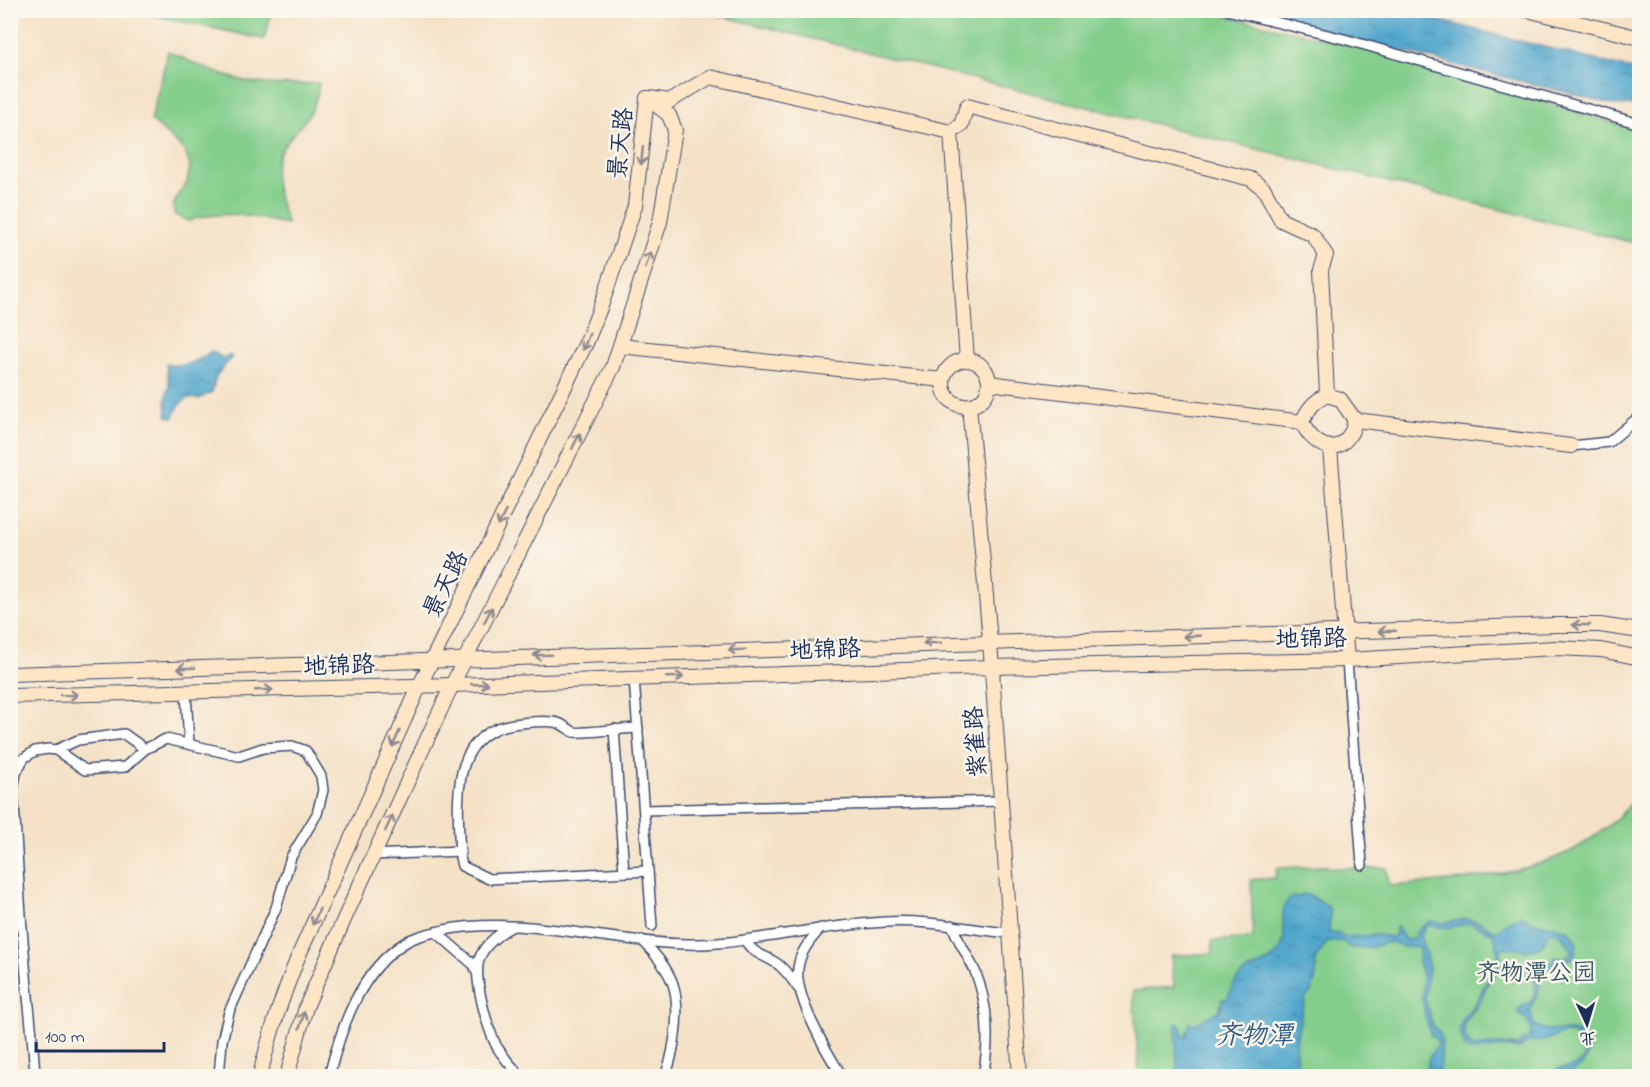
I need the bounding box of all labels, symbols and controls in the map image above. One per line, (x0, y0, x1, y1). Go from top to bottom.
street label: 景天路 (601, 106, 644, 181)
one-way arrow (636, 146, 647, 165)
one-way arrow (643, 251, 654, 270)
one-way arrow (580, 332, 591, 351)
one-way arrow (571, 432, 582, 450)
one-way arrow (496, 508, 508, 526)
street label: 景天路 (416, 545, 479, 625)
one-way arrow (483, 606, 495, 624)
one-way arrow (1572, 619, 1592, 631)
street label: 地锦路 (1275, 622, 1347, 659)
one-way arrow (1377, 625, 1397, 636)
one-way arrow (1182, 630, 1202, 642)
street label: 地锦路 (788, 633, 862, 670)
one-way arrow (922, 638, 942, 649)
one-way arrow (727, 644, 747, 655)
street label: 地锦路 (302, 649, 376, 686)
one-way arrow (533, 650, 553, 661)
one-way arrow (177, 662, 197, 673)
one-way arrow (664, 671, 684, 682)
one-way arrow (469, 679, 489, 690)
one-way arrow (253, 684, 273, 695)
one-way arrow (58, 689, 78, 701)
street label: 紫雀路 (958, 705, 997, 779)
one-way arrow (390, 729, 402, 747)
one-way arrow (384, 814, 396, 832)
one-way arrow (310, 907, 322, 925)
park label: 齐物潭公园 (1476, 957, 1596, 992)
north arrow (1557, 994, 1617, 1054)
one-way arrow (297, 1011, 308, 1030)
scale bar (36, 1015, 164, 1053)
water label: 齐物潭 (1215, 1018, 1295, 1056)
text: 北 (1579, 1024, 1597, 1049)
text: 100 m (45, 1025, 85, 1051)

